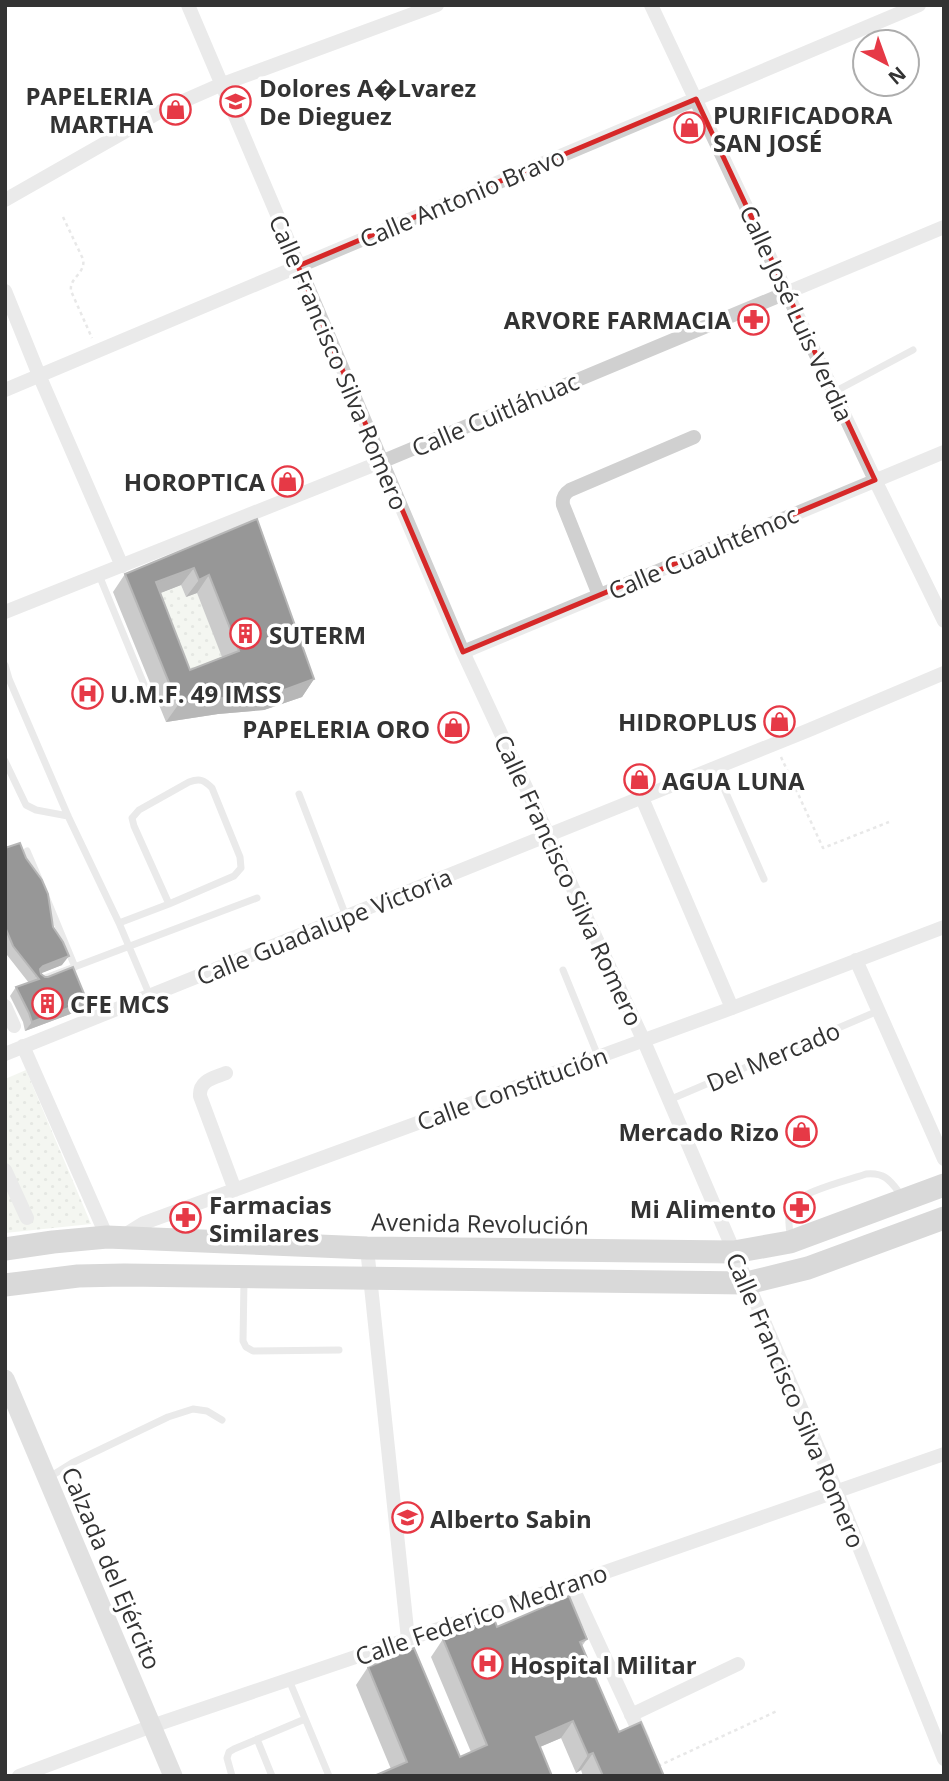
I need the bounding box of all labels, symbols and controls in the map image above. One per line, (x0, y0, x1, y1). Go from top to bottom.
north arrow (851, 28, 921, 98)
text: N (883, 61, 912, 91)
place label: Dolores A�Lvarez De Dieguez (259, 71, 476, 132)
place label: PAPELERIA MARTHA (26, 79, 153, 140)
school or university icon: Dolores A�Lvarez De Dieguez (219, 84, 253, 118)
shop icon: PAPELERIA MARTHA (159, 92, 193, 126)
place label: PURIFICADORA SAN JOSÉ (713, 98, 893, 159)
shop icon: PURIFICADORA SAN JOSÉ (673, 111, 707, 145)
street label: Calle Antonio Bravo (354, 139, 570, 255)
street label: Calle José Luis Verdia (732, 200, 862, 426)
street label: Calle Francisco Silva Romero (262, 209, 416, 515)
pharmacy icon: ARVORE FARMACIA (737, 302, 771, 336)
place label: ARVORE FARMACIA (504, 303, 731, 336)
street label: Calle Cuitláhuac (406, 364, 584, 464)
shop icon: HOROPTICA (271, 464, 305, 498)
place label: HOROPTICA (124, 465, 265, 498)
street label: Calle Cuauhtémoc (603, 497, 803, 607)
building icon: SUTERM (229, 617, 263, 651)
place label: SUTERM (269, 618, 366, 651)
hospital icon: U.M.F. 49 IMSS (70, 676, 104, 710)
place label: U.M.F. 49 IMSS (110, 677, 281, 710)
shop icon: HIDROPLUS (763, 704, 797, 738)
place label: HIDROPLUS (618, 705, 757, 738)
shop icon: PAPELERIA ORO (436, 711, 470, 745)
place label: PAPELERIA ORO (242, 712, 430, 745)
street label: Calle Francisco Silva Romero (487, 729, 651, 1031)
shop icon: AGUA LUNA (622, 763, 656, 797)
place label: AGUA LUNA (662, 764, 805, 797)
street label: Calle Guadalupe Victoria (191, 860, 457, 992)
building icon: CFE MCS (30, 986, 64, 1020)
place label: CFE MCS (70, 987, 169, 1020)
street label: Del Mercado (701, 1013, 845, 1099)
street label: Calle Constitución (412, 1038, 612, 1138)
shop icon: Mercado Rizo (785, 1114, 819, 1148)
place label: Mercado Rizo (618, 1115, 779, 1148)
place label: Farmacias Similares (209, 1188, 332, 1249)
pharmacy icon: Mi Alimento (782, 1191, 816, 1225)
place label: Mi Alimento (630, 1192, 776, 1225)
pharmacy icon: Farmacias Similares (169, 1201, 203, 1235)
street label: Avenida Revolución (371, 1205, 589, 1241)
street label: Calle Francisco Silva Romero (719, 1247, 873, 1553)
street label: Calzada del Ejército (54, 1462, 170, 1674)
school or university icon: Alberto Sabin (390, 1501, 424, 1535)
place label: Alberto Sabin (430, 1502, 592, 1535)
street label: Calle Federico Medrano (351, 1555, 611, 1673)
hospital icon: Hospital Militar (470, 1647, 504, 1681)
place label: Hospital Militar (510, 1648, 697, 1681)

